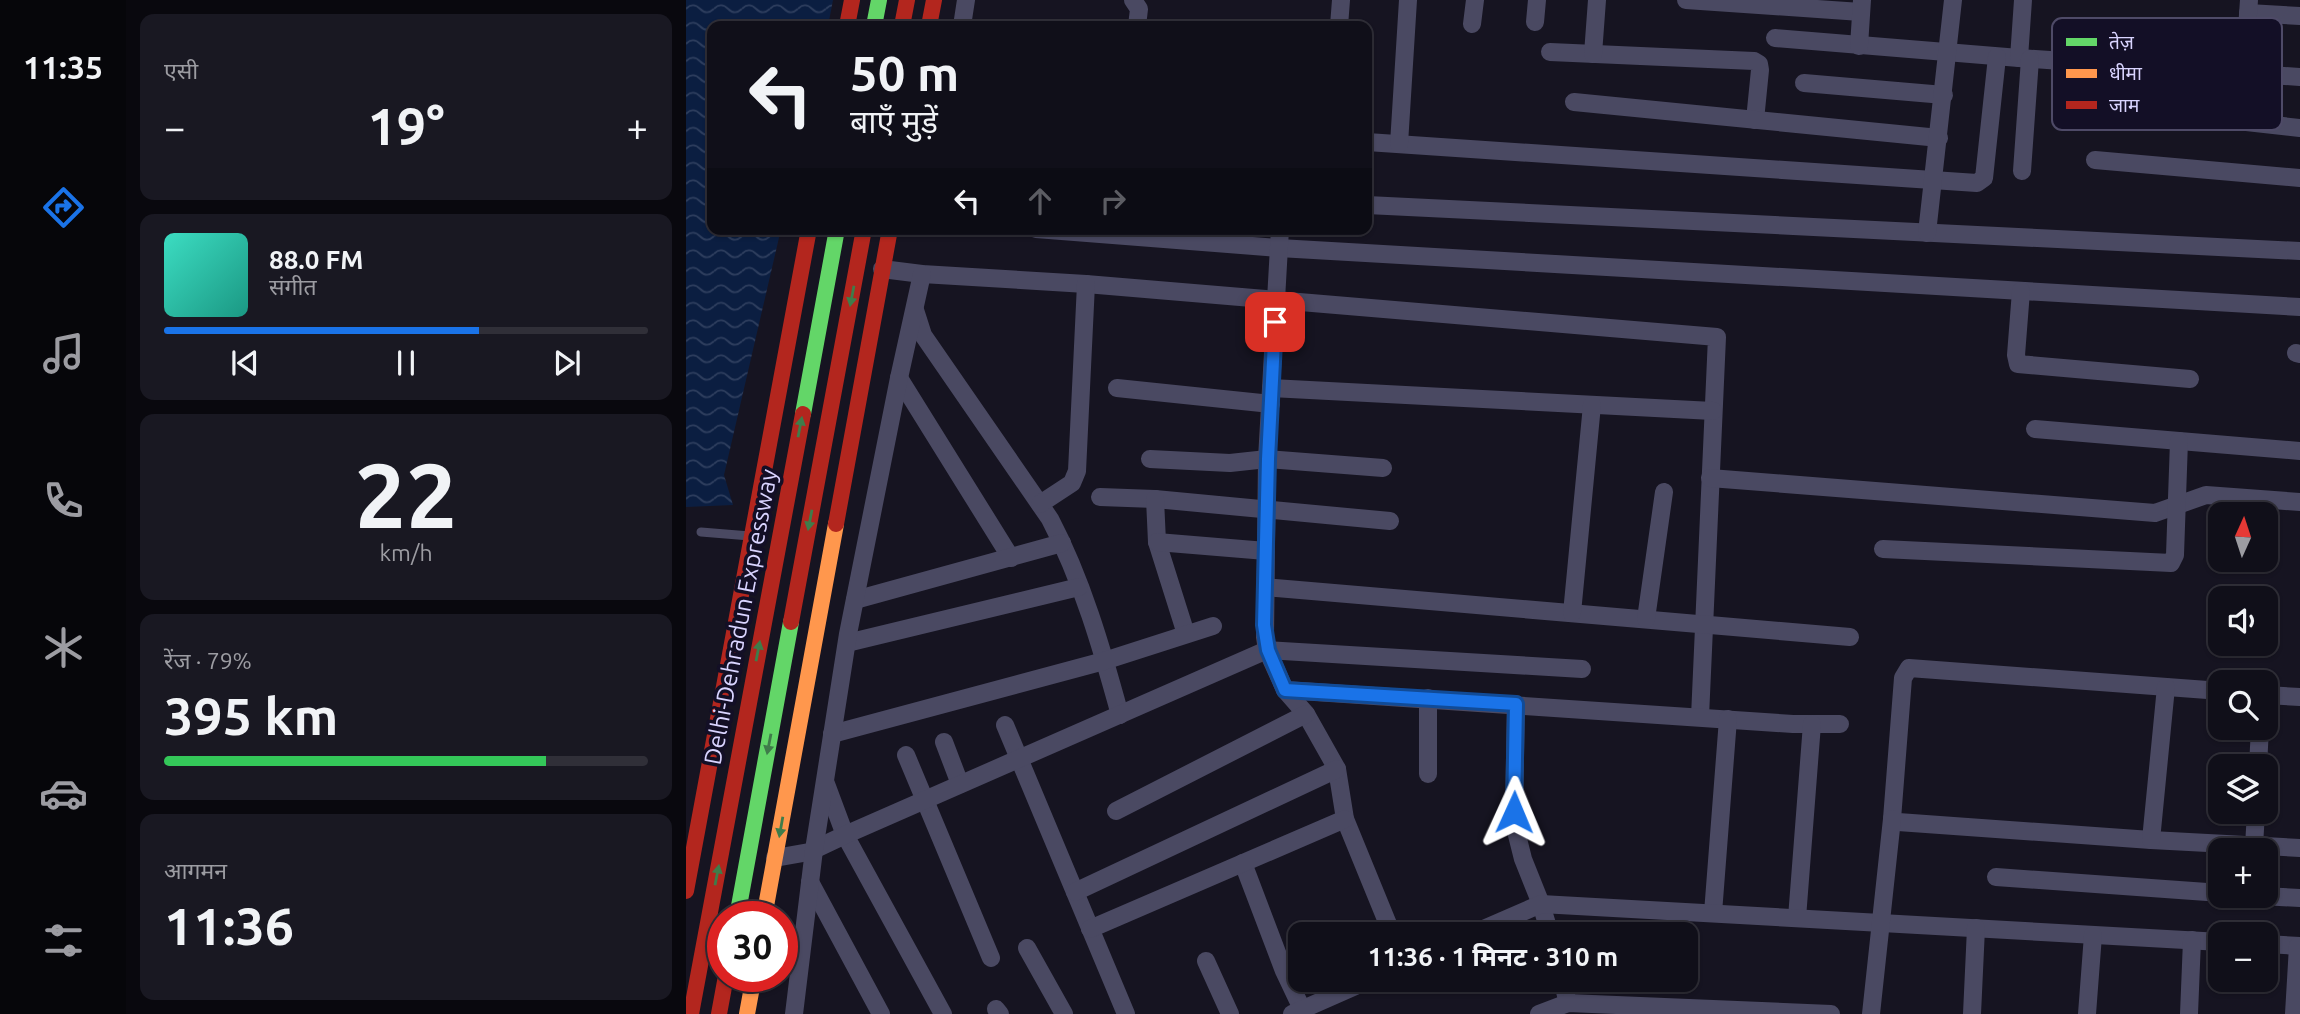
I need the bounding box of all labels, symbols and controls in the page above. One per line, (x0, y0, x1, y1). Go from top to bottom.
legend (2052, 18, 2282, 130)
text: तेज़ (2109, 31, 2135, 53)
text: 50 m (850, 45, 959, 100)
text: 11:35 (23, 49, 103, 85)
icon: left (735, 49, 826, 140)
text: एसी (164, 58, 198, 83)
text: धीमा (2109, 62, 2143, 84)
text: जाम (2109, 94, 2140, 116)
text: 19° (367, 97, 445, 155)
text: बाएँ मुड़ें (850, 103, 938, 139)
text: − (164, 106, 185, 148)
text: + (627, 106, 648, 148)
icon: left (948, 182, 986, 220)
icon: ahead (1021, 182, 1059, 220)
icon: right (1094, 182, 1132, 220)
icon: directions (39, 183, 88, 232)
text: 88.0 FM (269, 245, 363, 274)
text: संगीत (269, 274, 317, 299)
one-way arrow (846, 285, 857, 307)
pin (1245, 292, 1305, 352)
icon: arrive (1256, 303, 1294, 341)
icon: music (39, 329, 88, 378)
icon: previous (226, 344, 264, 382)
icon: pause (387, 344, 425, 382)
icon: next (548, 344, 586, 382)
one-way arrow (795, 416, 806, 438)
text: 22 (355, 443, 457, 545)
street label: Delhi-Dehradun Expressway (699, 466, 783, 767)
icon: phone (39, 476, 88, 525)
north arrow (2208, 502, 2278, 572)
map controls (2208, 502, 2278, 992)
one-way arrow (805, 509, 816, 531)
text: km/h (379, 540, 433, 565)
button: sound (2208, 586, 2278, 656)
icon: climate (39, 623, 88, 672)
one-way arrow (753, 640, 764, 662)
text: रेंज · 79% (164, 648, 252, 673)
button: search (2208, 670, 2278, 740)
text: 395 km (164, 687, 338, 745)
one-way arrow (763, 733, 774, 755)
button: layers (2208, 754, 2278, 824)
icon: car (39, 769, 88, 818)
position arrow (1477, 775, 1551, 849)
one-way arrow (775, 816, 786, 838)
button: + (2208, 838, 2278, 908)
text: आगमन (164, 858, 227, 883)
one-way arrow (712, 864, 723, 886)
text: 11:36 (164, 897, 294, 955)
speed limit sign: 30 (707, 901, 798, 992)
icon: filters (39, 916, 88, 965)
button: − (2208, 922, 2278, 992)
text: 11:36 · 1 मिनट · 310 m (1368, 942, 1618, 971)

